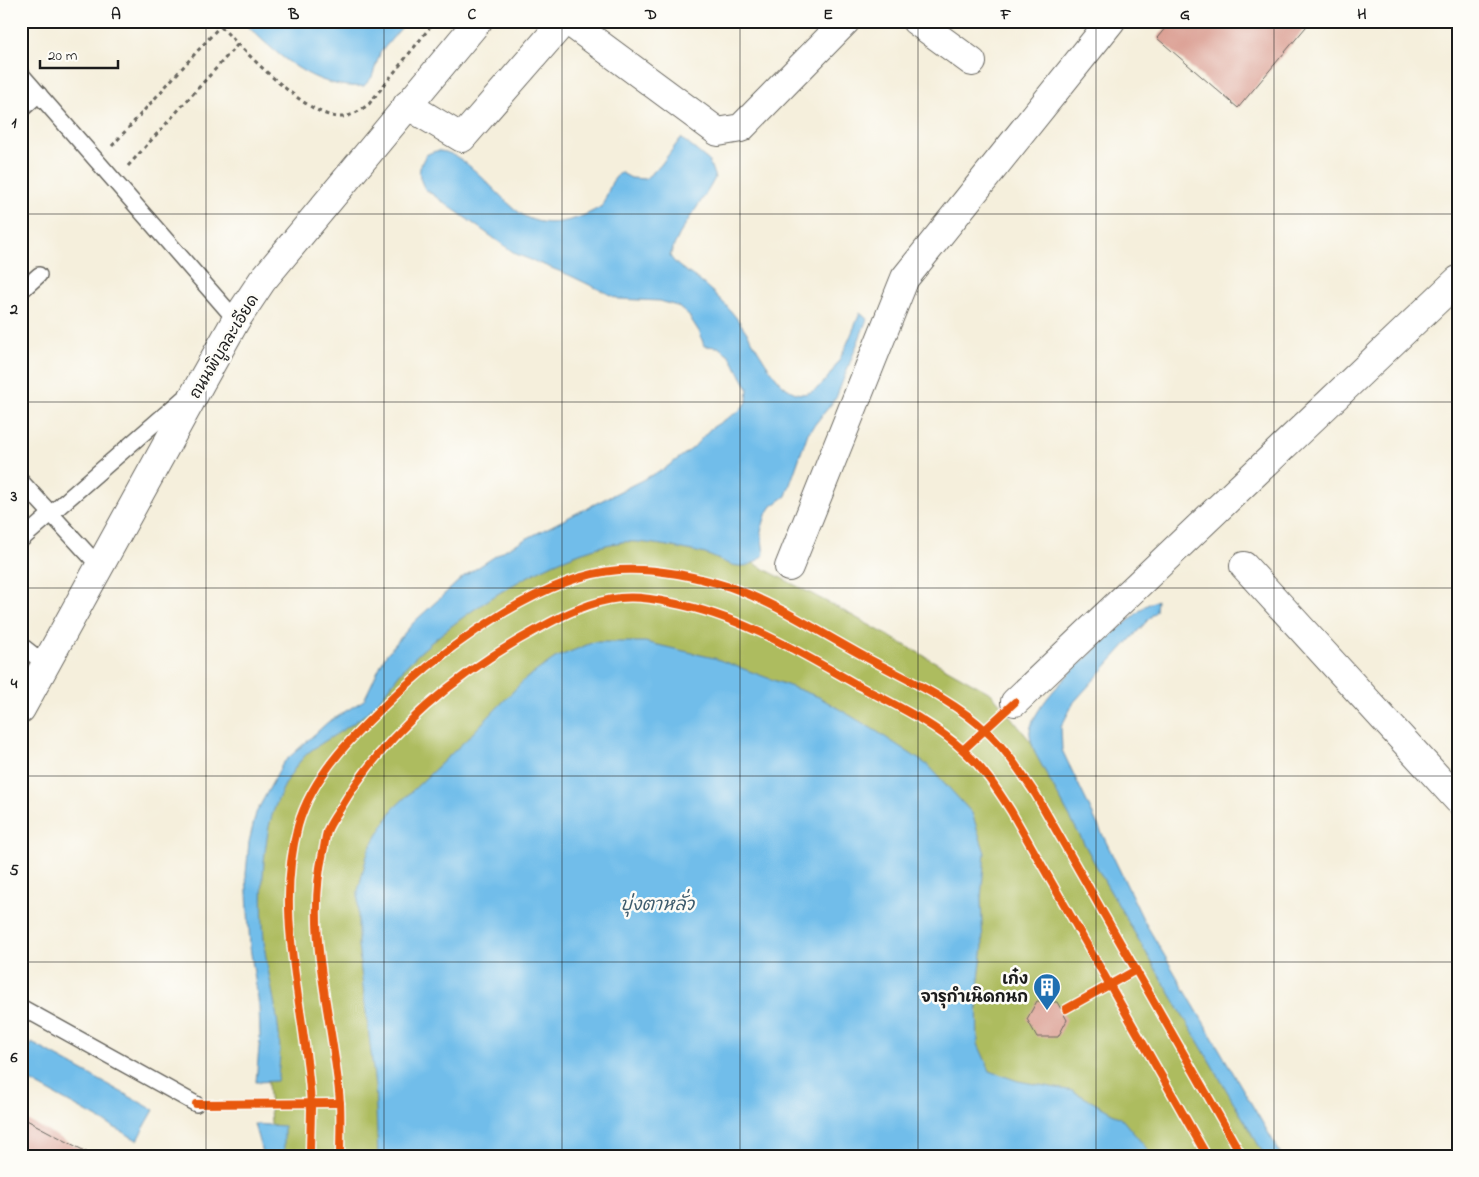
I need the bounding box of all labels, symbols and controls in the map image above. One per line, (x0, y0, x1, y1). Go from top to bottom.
text: A (111, 3, 121, 27)
text: B (288, 3, 300, 27)
text: C (468, 3, 477, 27)
text: D (644, 3, 657, 27)
text: E (823, 3, 833, 27)
text: F (1000, 3, 1012, 27)
text: G (1180, 3, 1190, 27)
text: H (1357, 3, 1367, 27)
scale bar (40, 38, 118, 70)
text: 20 m (48, 45, 78, 67)
text: 1 (11, 111, 17, 135)
street label: ถนนพิบูลละเอียด (184, 290, 265, 404)
text: 2 (9, 298, 18, 322)
text: 3 (10, 485, 18, 509)
text: 4 (10, 672, 18, 696)
text: 5 (9, 859, 19, 883)
water label: บุ่งตาหลั่ว (620, 888, 695, 919)
place label: เก๋ง จารุกำเนิดกนก (920, 967, 1028, 1010)
building icon: เก๋ง จารุกำเนิดกนก (1032, 972, 1062, 1011)
text: 6 (9, 1046, 18, 1070)

